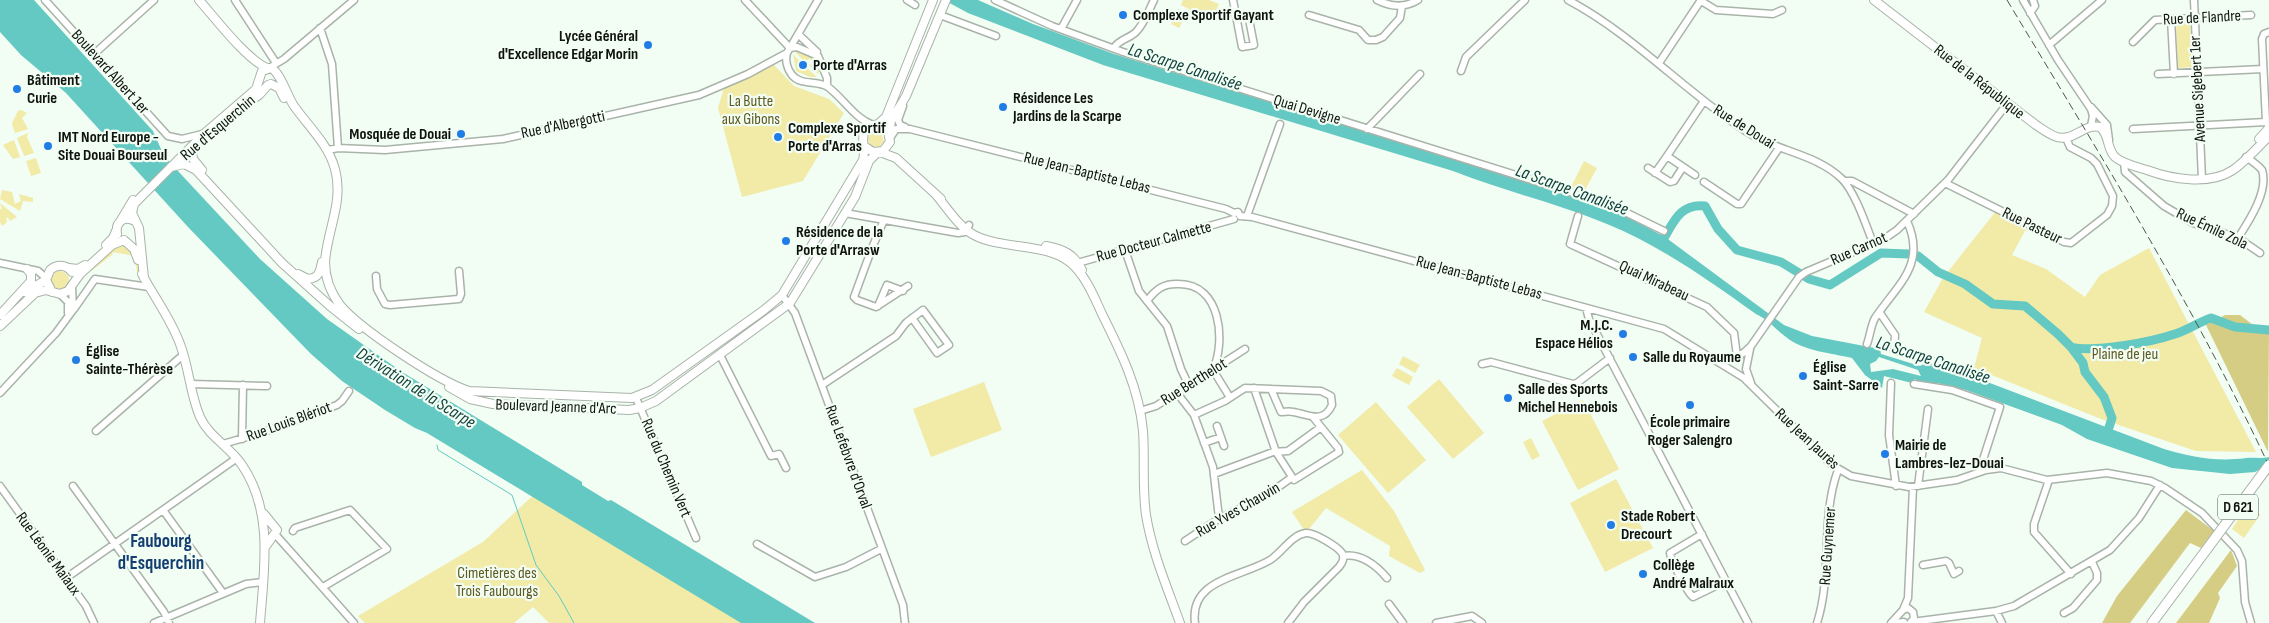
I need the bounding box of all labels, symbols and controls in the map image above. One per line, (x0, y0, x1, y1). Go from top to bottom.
place label: Complexe Sportif Gayant (1133, 6, 1274, 25)
street label: Rue de Flandre (2162, 6, 2242, 30)
marker: Complexe Sportif Gayant (1117, 9, 1129, 21)
street label: Boulevard Albert 1er (67, 26, 153, 119)
place label: Lycée Général d'Excellence Edgar Morin (498, 27, 638, 64)
street label: Avenue Sigebert 1er (2186, 35, 2210, 144)
marker: Lycée Général d'Excellence Edgar Morin (642, 39, 654, 51)
water label: La Scarpe Canalisée (1125, 39, 1245, 95)
street label: Rue de la République (1930, 41, 2028, 123)
place label: Porte d'Arras (813, 56, 887, 75)
marker: Porte d'Arras (797, 59, 809, 71)
place label: Bâtiment Curie (27, 71, 80, 108)
marker: Bâtiment Curie (11, 83, 23, 95)
place label: Résidence Les Jardins de la Scarpe (1012, 89, 1122, 126)
street label: Rue d'Esquerchin (177, 91, 259, 165)
street label: Quai Devigne (1271, 91, 1343, 129)
park label: La Butte aux Gibons (722, 92, 780, 129)
marker: Résidence Les Jardins de la Scarpe (997, 101, 1009, 113)
street label: Rue de Douai (1710, 101, 1778, 153)
street label: Rue d'Albergotti (519, 107, 607, 143)
place label: Complexe Sportif Porte d'Arras (788, 119, 887, 156)
place label: Mosquée de Douai (349, 125, 451, 144)
place label: IMT Nord Europe - Site Douai Bourseul (58, 128, 167, 165)
marker: Mosquée de Douai (455, 128, 467, 140)
marker: Complexe Sportif Porte d'Arras (772, 131, 784, 143)
marker: IMT Nord Europe - Site Douai Bourseul (42, 140, 54, 152)
street label: Rue Jean-Baptiste Lebas (1022, 148, 1152, 198)
water label: La Scarpe Canalisée (1513, 160, 1631, 220)
street label: Rue Pasteur (1999, 203, 2065, 249)
street label: Rue Émile Zola (2173, 204, 2251, 254)
street label: Rue Docteur Calmette (1094, 218, 1214, 266)
place label: Résidence de la Porte d'Arrasw (796, 223, 883, 260)
street label: Rue Carnot (1828, 228, 1890, 270)
marker: Résidence de la Porte d'Arrasw (780, 235, 792, 247)
street label: Rue Jean-Baptiste Lebas (1414, 252, 1544, 304)
street label: Quai Mirabeau (1616, 257, 1692, 305)
place label: M.J.C. Espace Hélios (1535, 316, 1613, 353)
marker: M.J.C. Espace Hélios (1617, 328, 1629, 340)
water label: La Scarpe Canalisée (1873, 332, 1993, 388)
place label: Église Sainte-Thérèse (86, 342, 173, 379)
water label: Dérivation de la Scarpe (353, 343, 479, 433)
park label: Plaine de jeu (2092, 345, 2158, 364)
place label: Salle du Royaume (1643, 348, 1741, 367)
marker: Salle du Royaume (1627, 351, 1639, 363)
marker: Église Sainte-Thérèse (70, 354, 82, 366)
street label: Rue Berthelot (1158, 354, 1231, 410)
place label: Église Saint-Sarre (1813, 358, 1879, 395)
marker: Église Saint-Sarre (1797, 370, 1809, 382)
place label: Salle des Sports Michel Hennebois (1518, 380, 1618, 417)
marker: Salle des Sports Michel Hennebois (1502, 392, 1514, 404)
street label: Boulevard Jeanne d'Arc (495, 395, 617, 419)
street label: Rue Louis Blériot (244, 398, 334, 446)
marker: École primaire Roger Salengro (1684, 399, 1696, 411)
street label: Rue Lefebvre d'Orval (820, 403, 876, 511)
street label: Rue Jean Jaurès (1771, 404, 1843, 474)
place label: École primaire Roger Salengro (1648, 413, 1732, 450)
street label: Rue du Chemin Vert (637, 416, 695, 520)
place label: Mairie de Lambres-lez-Douai (1895, 436, 2004, 473)
marker: Mairie de Lambres-lez-Douai (1879, 448, 1891, 460)
street label: Rue Yves Chauvin (1193, 478, 1283, 542)
road number: D 621 (2218, 494, 2258, 520)
street label: Rue Guynemer (1816, 506, 1840, 586)
place label: Stade Robert Drecourt (1621, 507, 1695, 544)
street label: Rue Léonie Maïaux (11, 509, 85, 599)
marker: Stade Robert Drecourt (1605, 519, 1617, 531)
district label: Faubourg d'Esquerchin (118, 530, 204, 575)
place label: Collège André Malraux (1652, 556, 1734, 593)
park label: Cimetières des Trois Faubourgs (456, 564, 538, 601)
marker: Collège André Malraux (1637, 568, 1649, 580)

